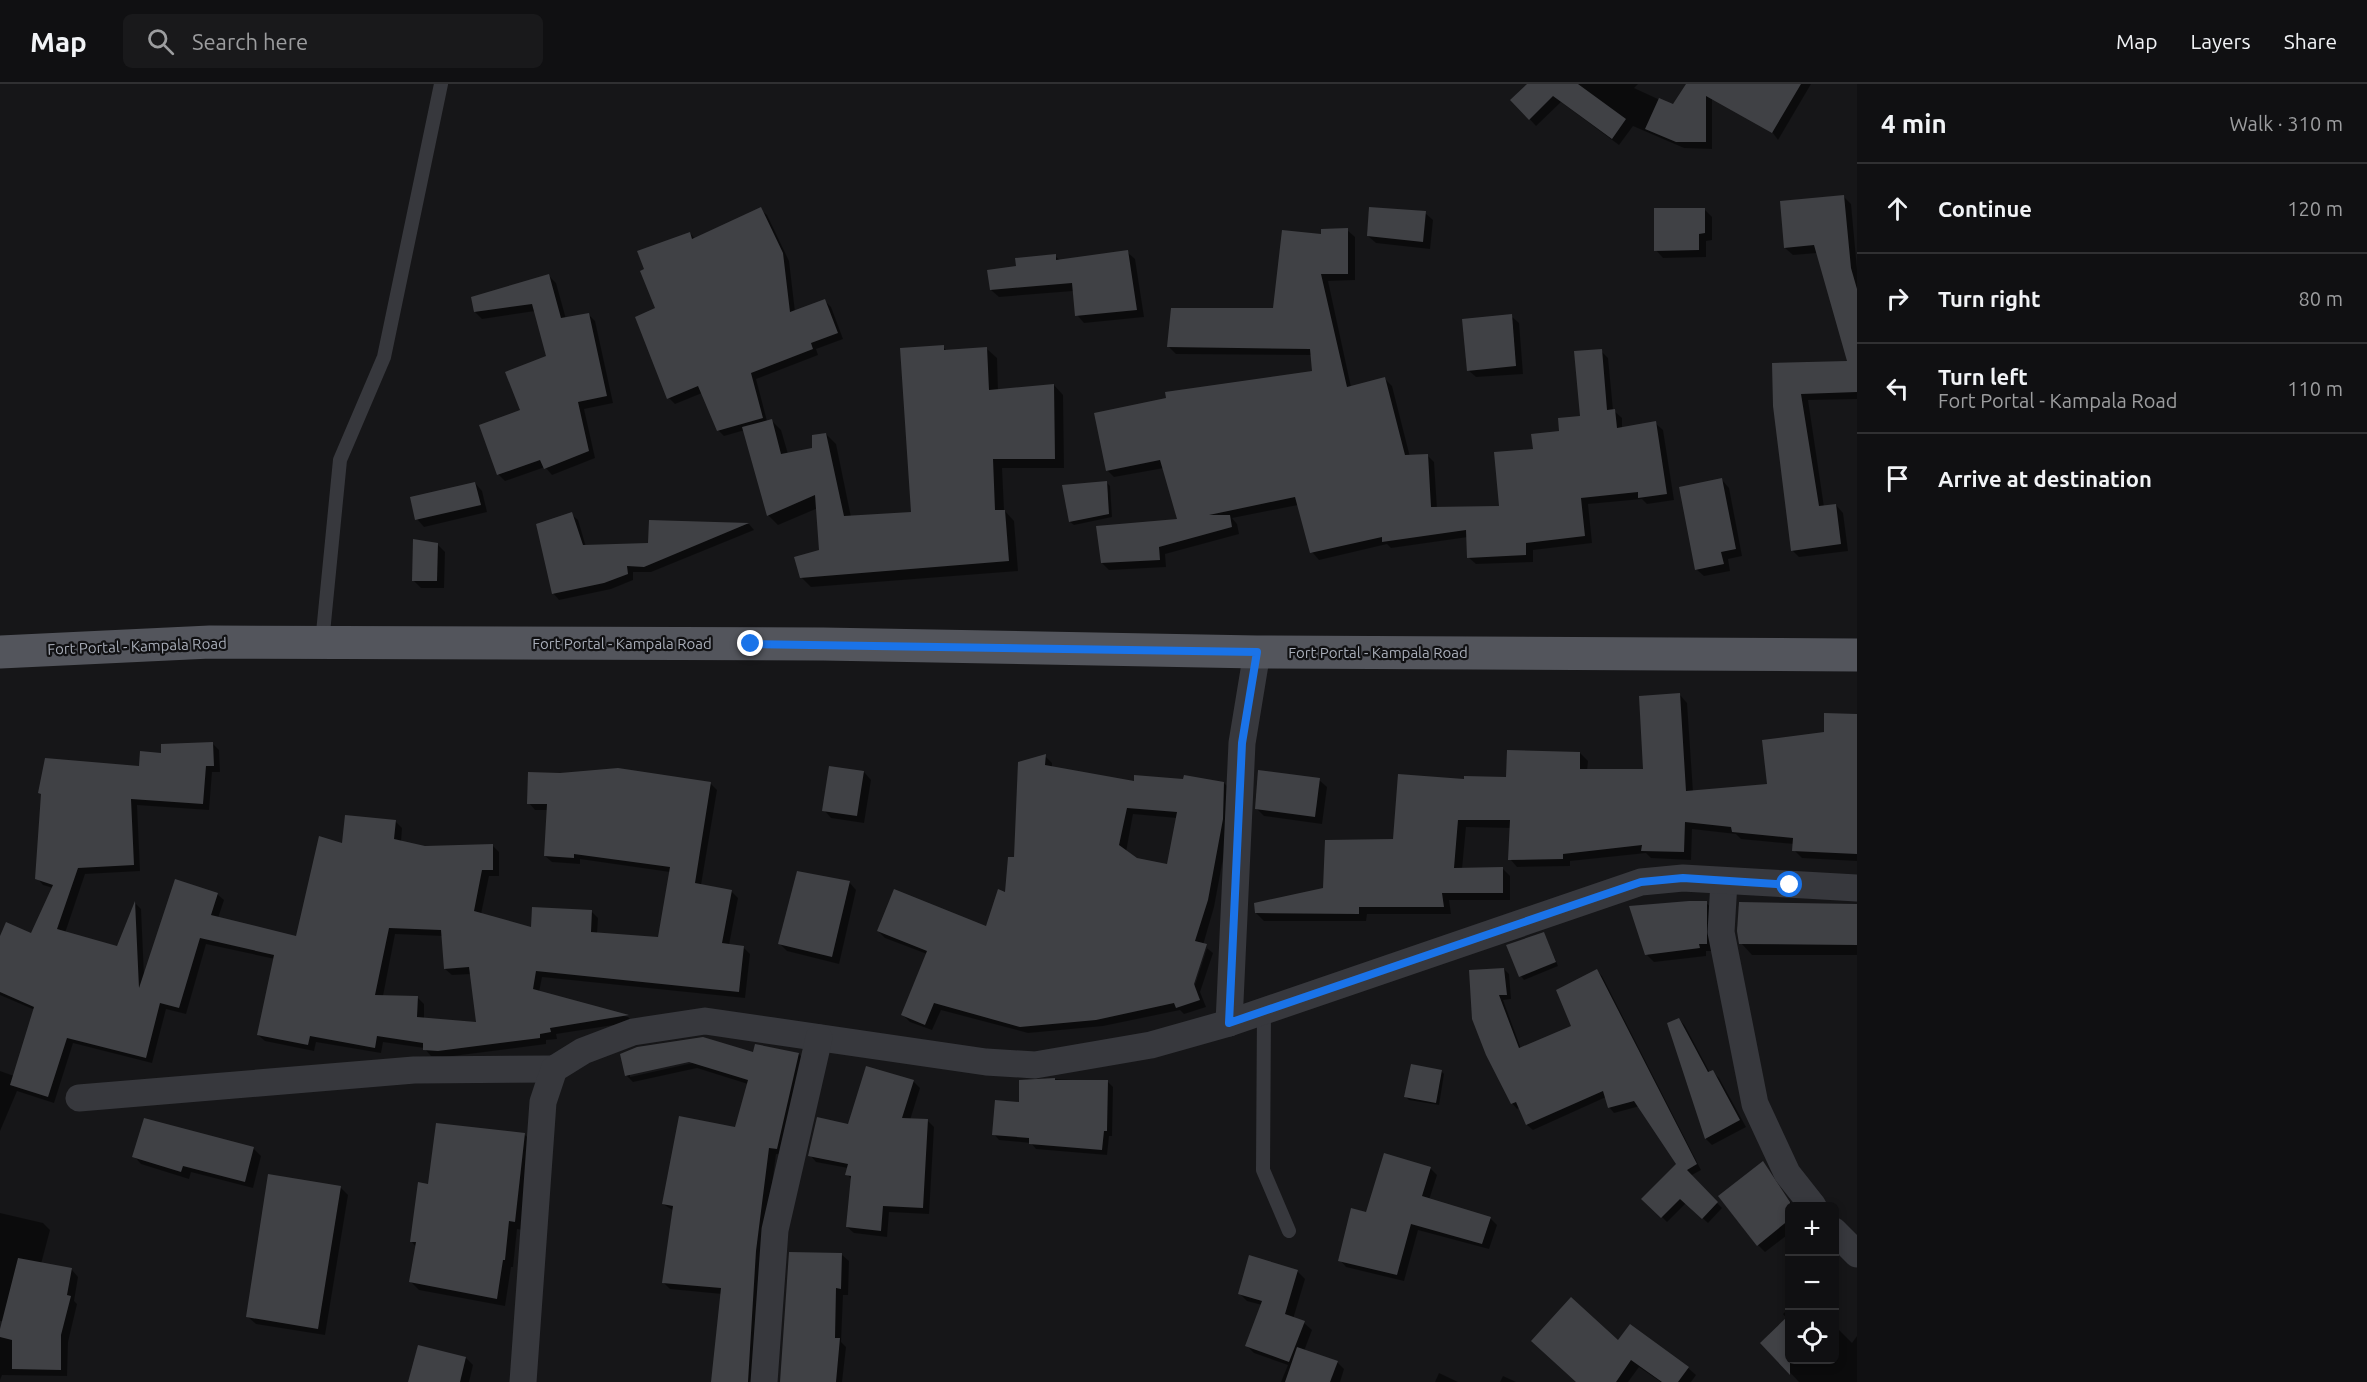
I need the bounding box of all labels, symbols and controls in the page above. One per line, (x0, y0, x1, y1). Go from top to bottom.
search box (123, 14, 543, 68)
icon: search (144, 25, 177, 58)
text: Map (30, 26, 87, 57)
text: Search here (192, 29, 308, 54)
text: Map (2116, 29, 2157, 53)
text: Layers (2190, 29, 2251, 53)
text: Share (2284, 29, 2337, 53)
text: 4 min (1881, 109, 1947, 138)
text: Walk · 310 m (2230, 112, 2343, 135)
icon: ahead (1881, 192, 1914, 225)
text: Continue (1938, 196, 2032, 221)
text: 120 m (2287, 197, 2343, 220)
icon: right (1881, 282, 1914, 315)
text: Turn right (1938, 286, 2040, 311)
text: 80 m (2299, 287, 2343, 310)
text: Turn left (1938, 364, 2028, 389)
icon: left (1881, 372, 1914, 405)
text: 110 m (2287, 377, 2343, 400)
text: Fort Portal - Kampala Road (1938, 389, 2177, 412)
icon: arrive (1881, 462, 1914, 495)
text: Arrive at destination (1938, 466, 2152, 491)
route end (737, 630, 763, 656)
street label: Fort Portal - Kampala Road (47, 634, 227, 658)
street label: Fort Portal - Kampala Road (532, 635, 712, 652)
street label: Fort Portal - Kampala Road (1288, 644, 1468, 661)
route start (1776, 871, 1802, 897)
map controls (1785, 1202, 1839, 1364)
button: + (1785, 1202, 1839, 1256)
button: − (1785, 1256, 1839, 1310)
button: locate (1785, 1310, 1839, 1364)

